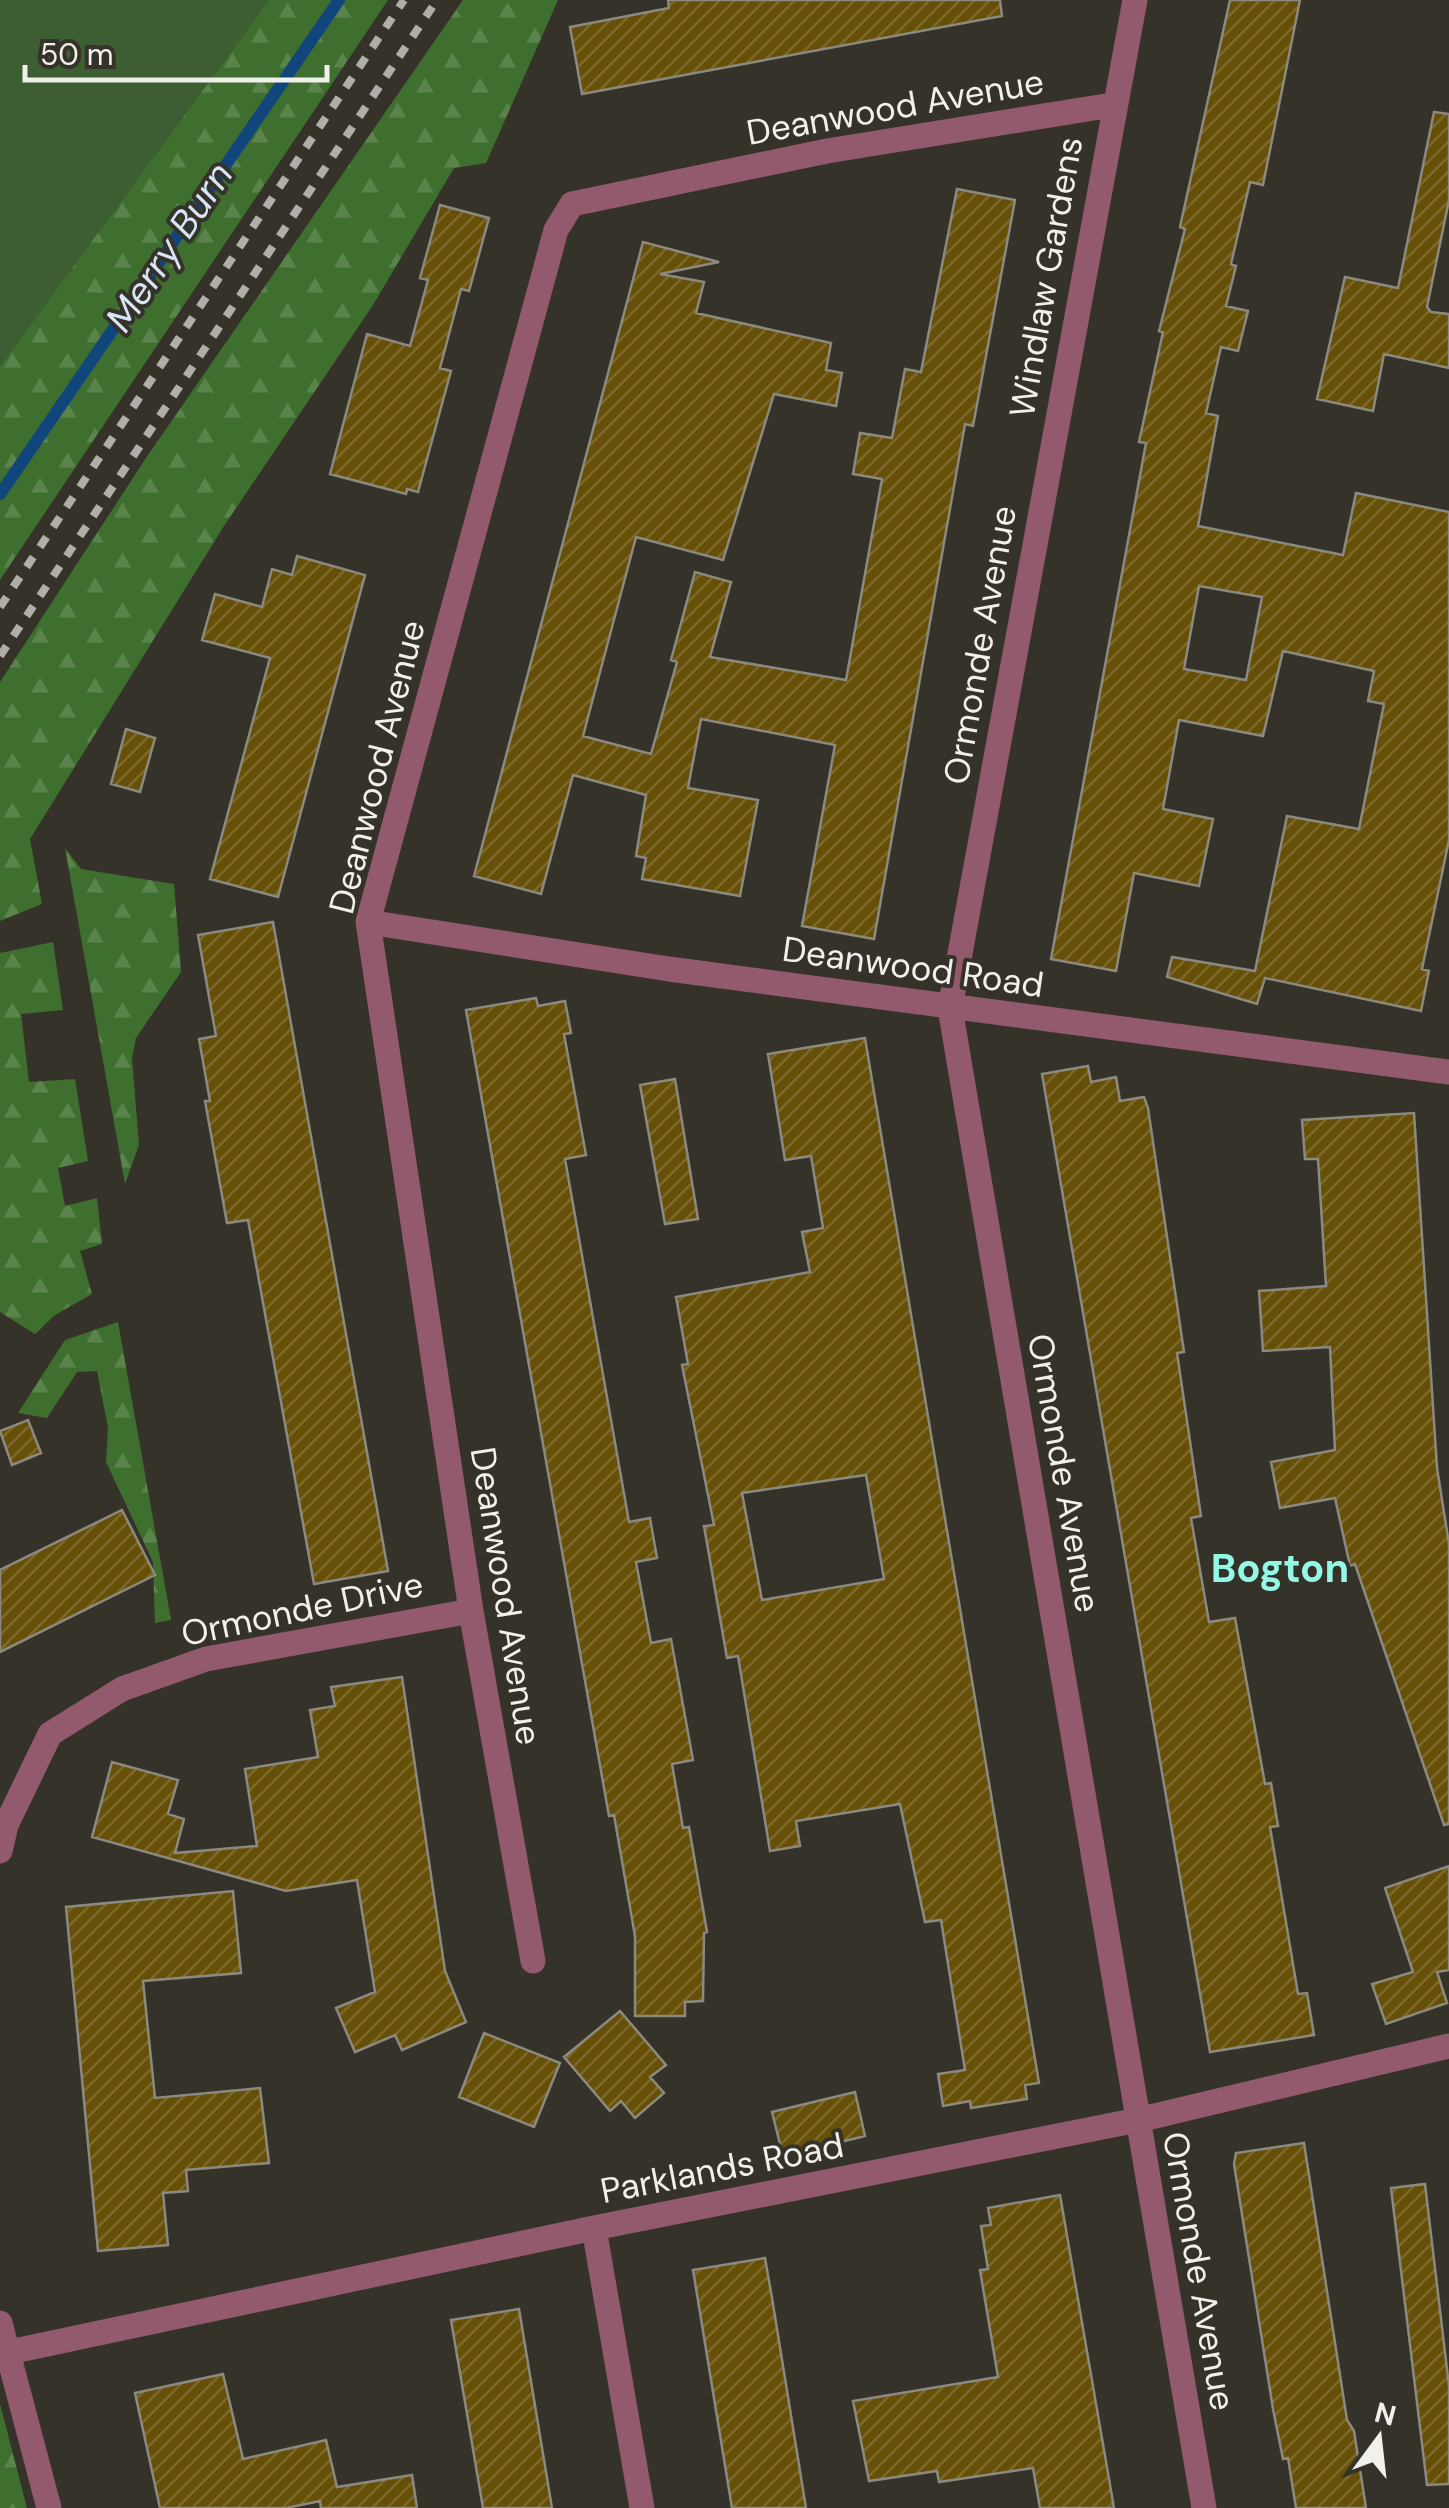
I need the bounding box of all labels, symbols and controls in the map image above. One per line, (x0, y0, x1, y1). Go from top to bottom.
scale bar (25, 20, 328, 82)
text: 50 m (40, 35, 114, 74)
street label: Deanwood Avenue (743, 58, 1047, 156)
street label: Windlaw Gardens (999, 133, 1093, 421)
water label: Merry Burn (94, 152, 244, 342)
street label: Ormonde Avenue (933, 502, 1027, 788)
street label: Deanwood Avenue (318, 615, 436, 919)
street label: Deanwood Road (779, 926, 1047, 1008)
street label: Ormonde Avenue (1017, 1330, 1111, 1616)
street label: Deanwood Avenue (460, 1444, 552, 1748)
district label: Bogton (1211, 1542, 1349, 1594)
street label: Ormonde Drive (177, 1561, 427, 1657)
street label: Parklands Road (597, 2122, 847, 2214)
street label: Ormonde Avenue (1152, 2128, 1246, 2414)
north arrow (1329, 2388, 1429, 2488)
text: N (1371, 2394, 1400, 2435)

